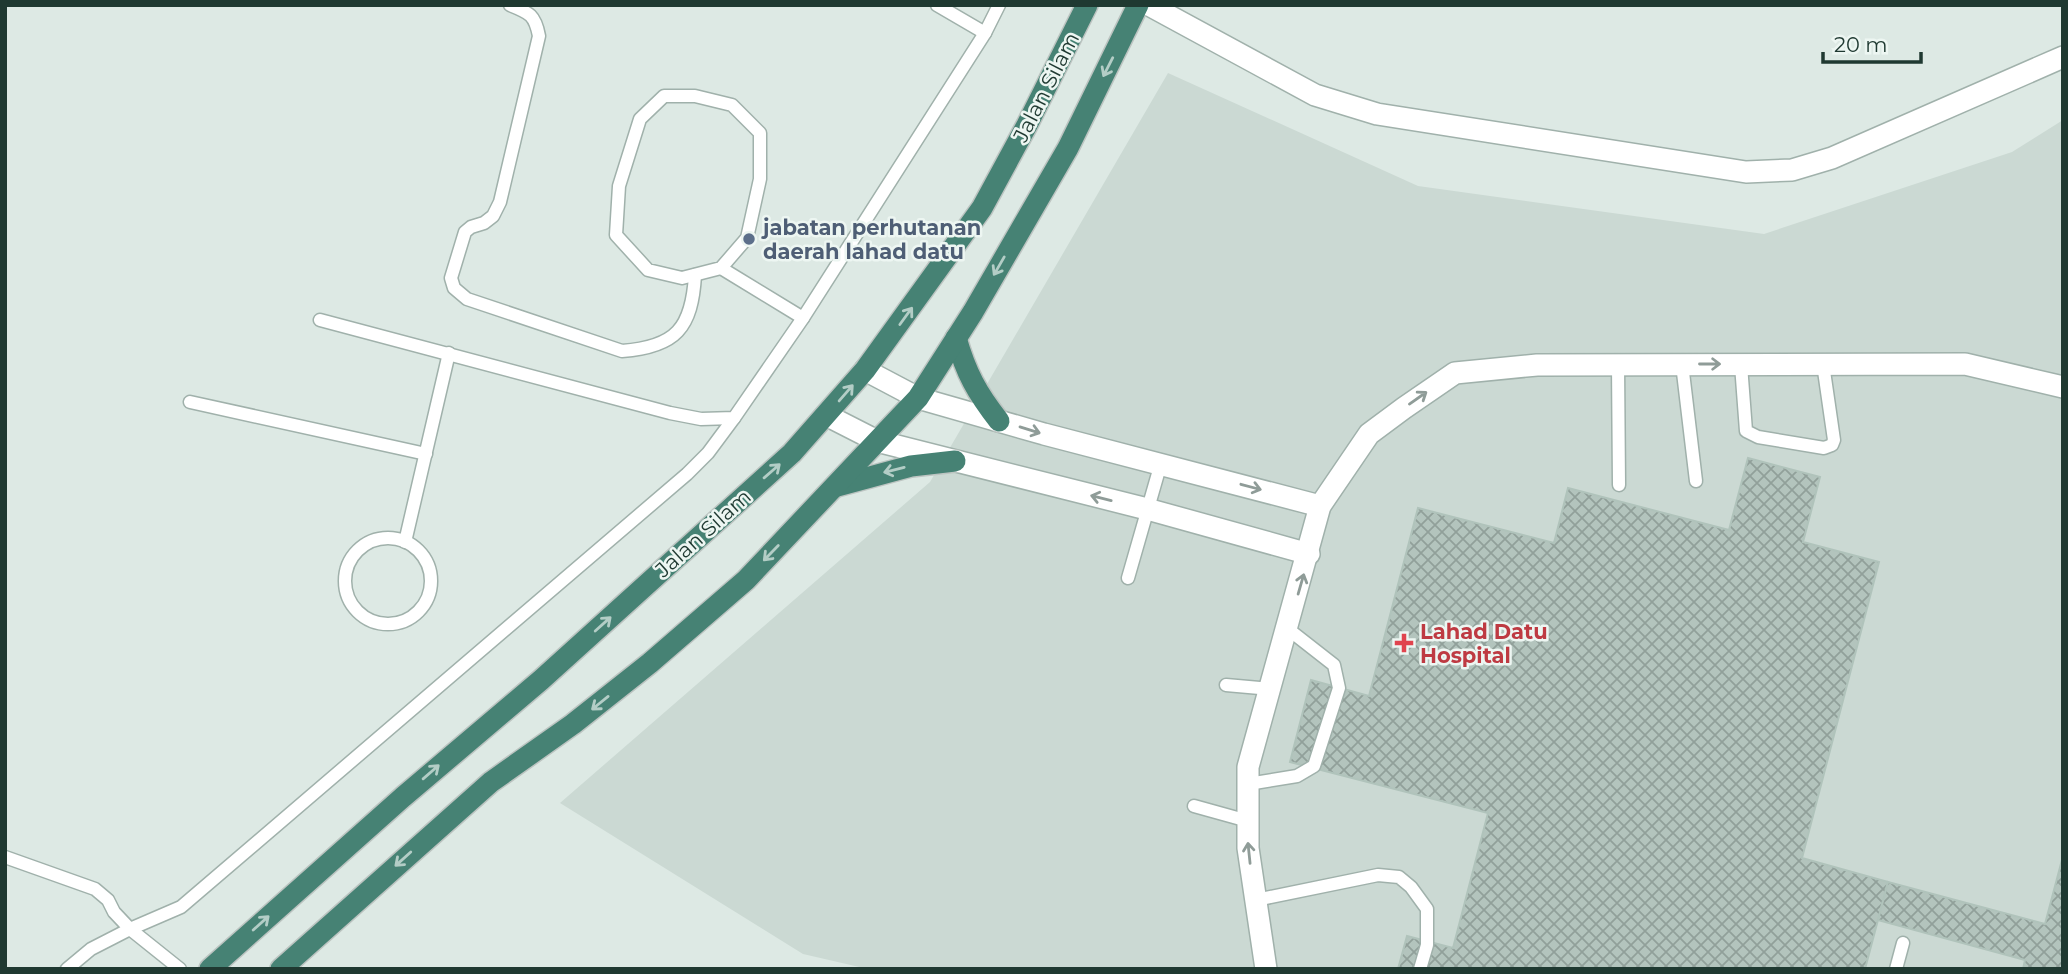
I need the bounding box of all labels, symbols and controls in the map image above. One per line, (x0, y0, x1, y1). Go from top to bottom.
scale bar (1823, 21, 1921, 65)
street label: Jalan Silam (1007, 28, 1084, 147)
text: 20 m (1834, 32, 1888, 57)
one-way arrow (1101, 56, 1115, 77)
place label: jabatan perhutanan daerah lahad datu (761, 215, 981, 264)
marker: jabatan perhutanan daerah lahad datu (741, 231, 757, 247)
one-way arrow (992, 256, 1006, 276)
one-way arrow (898, 306, 913, 325)
one-way arrow (1699, 358, 1722, 371)
one-way arrow (838, 384, 854, 402)
one-way arrow (1408, 391, 1427, 405)
one-way arrow (1019, 425, 1041, 438)
one-way arrow (763, 463, 781, 479)
one-way arrow (883, 464, 906, 477)
one-way arrow (1239, 481, 1261, 494)
street label: Jalan Silam (649, 484, 756, 583)
one-way arrow (1090, 491, 1113, 504)
one-way arrow (763, 544, 780, 561)
one-way arrow (1295, 573, 1308, 595)
one-way arrow (594, 616, 612, 632)
place label: Lahad Datu Hospital (1420, 619, 1548, 668)
marker: Lahad Datu Hospital (1394, 633, 1414, 653)
one-way arrow (592, 695, 610, 710)
one-way arrow (422, 764, 440, 780)
one-way arrow (1242, 842, 1255, 865)
one-way arrow (394, 851, 412, 867)
one-way arrow (252, 915, 270, 931)

